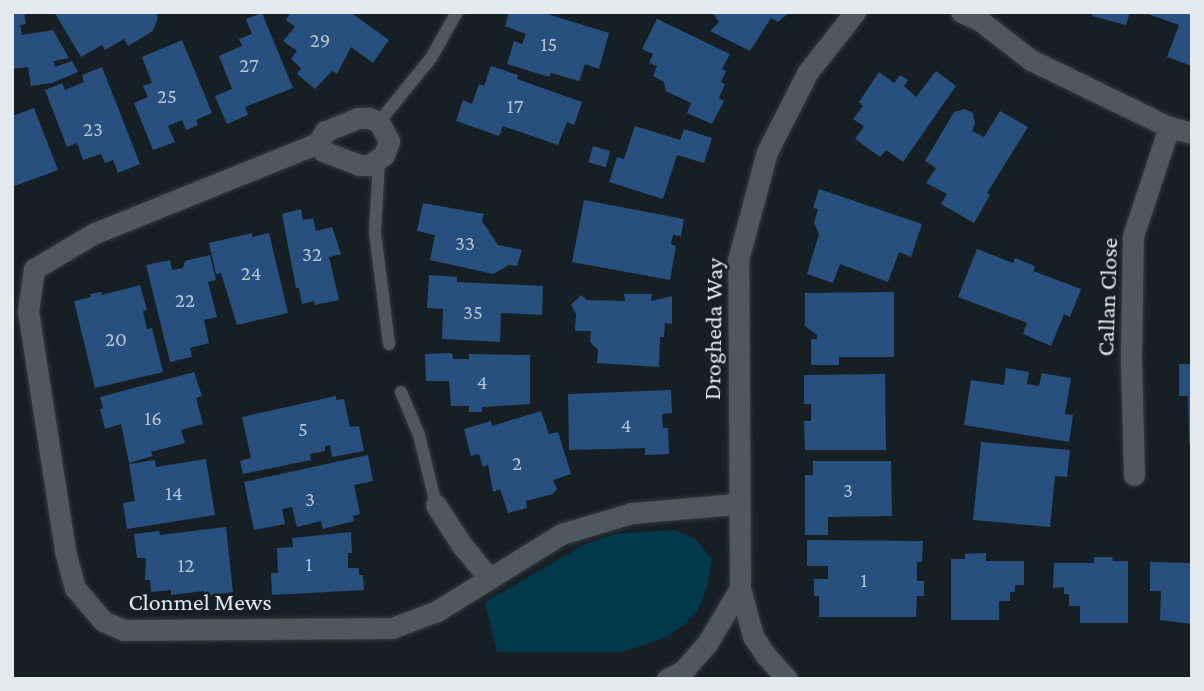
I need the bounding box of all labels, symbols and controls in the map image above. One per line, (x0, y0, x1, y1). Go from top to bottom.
house number: 29 (310, 27, 330, 53)
house number: 15 (541, 31, 557, 57)
house number: 27 (239, 52, 259, 78)
house number: 25 (157, 83, 177, 109)
house number: 17 (507, 93, 523, 119)
house number: 23 (83, 116, 103, 142)
house number: 33 (455, 230, 475, 256)
street label: Callan Close (1091, 237, 1123, 357)
house number: 32 (302, 241, 322, 267)
street label: Drogheda Way (697, 258, 729, 400)
house number: 24 (241, 260, 261, 286)
house number: 22 (175, 287, 195, 313)
house number: 35 (463, 299, 483, 325)
house number: 20 (105, 326, 127, 352)
house number: 4 (477, 369, 487, 395)
house number: 16 (144, 405, 162, 431)
house number: 4 (621, 412, 631, 438)
house number: 5 (298, 416, 308, 442)
house number: 2 (512, 450, 522, 476)
house number: 3 (843, 477, 853, 503)
house number: 14 (165, 480, 183, 506)
house number: 3 (305, 486, 315, 512)
house number: 1 (306, 551, 312, 577)
house number: 12 (178, 552, 194, 578)
house number: 1 (861, 567, 867, 593)
street label: Clonmel Mews (128, 588, 272, 616)

